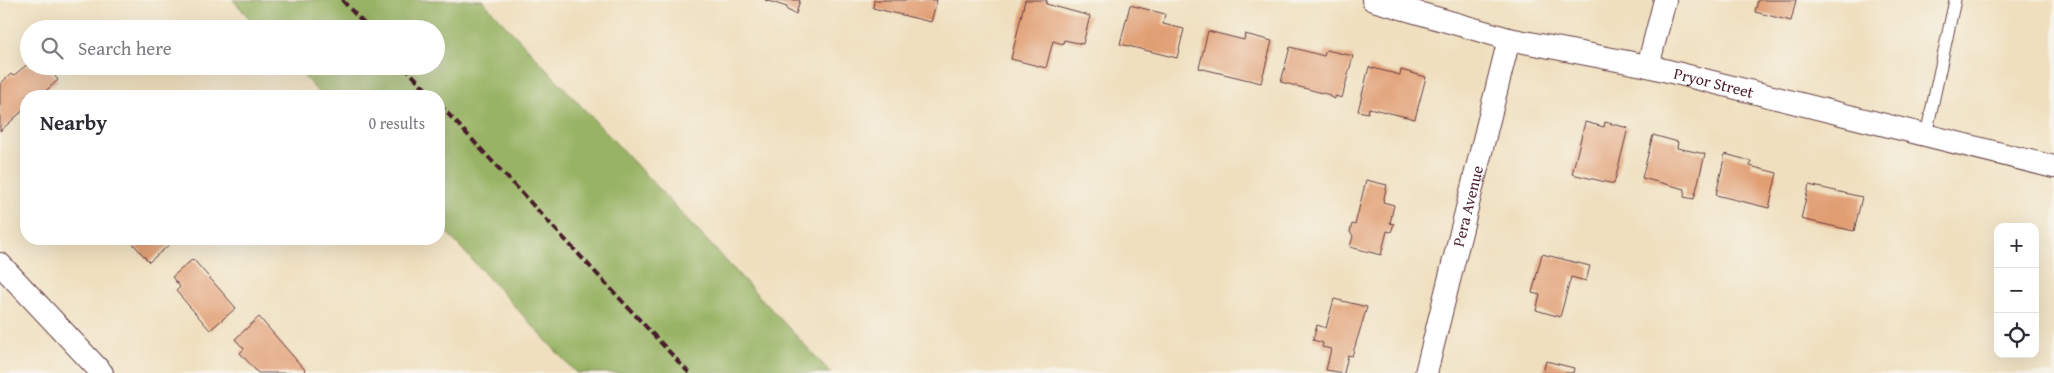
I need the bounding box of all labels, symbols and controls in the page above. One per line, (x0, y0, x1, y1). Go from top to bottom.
search box (20, 20, 445, 75)
icon: search (38, 34, 66, 62)
text: Search here (78, 34, 172, 62)
street label: Pryor Street (1671, 61, 1757, 104)
text: Nearby (40, 107, 107, 138)
text: 0 results (368, 111, 425, 135)
street label: Pera Avenue (1446, 163, 1489, 249)
map controls (1994, 223, 2039, 358)
button: + (1994, 223, 2039, 268)
button: − (1994, 268, 2039, 313)
button: locate (1994, 313, 2039, 358)

